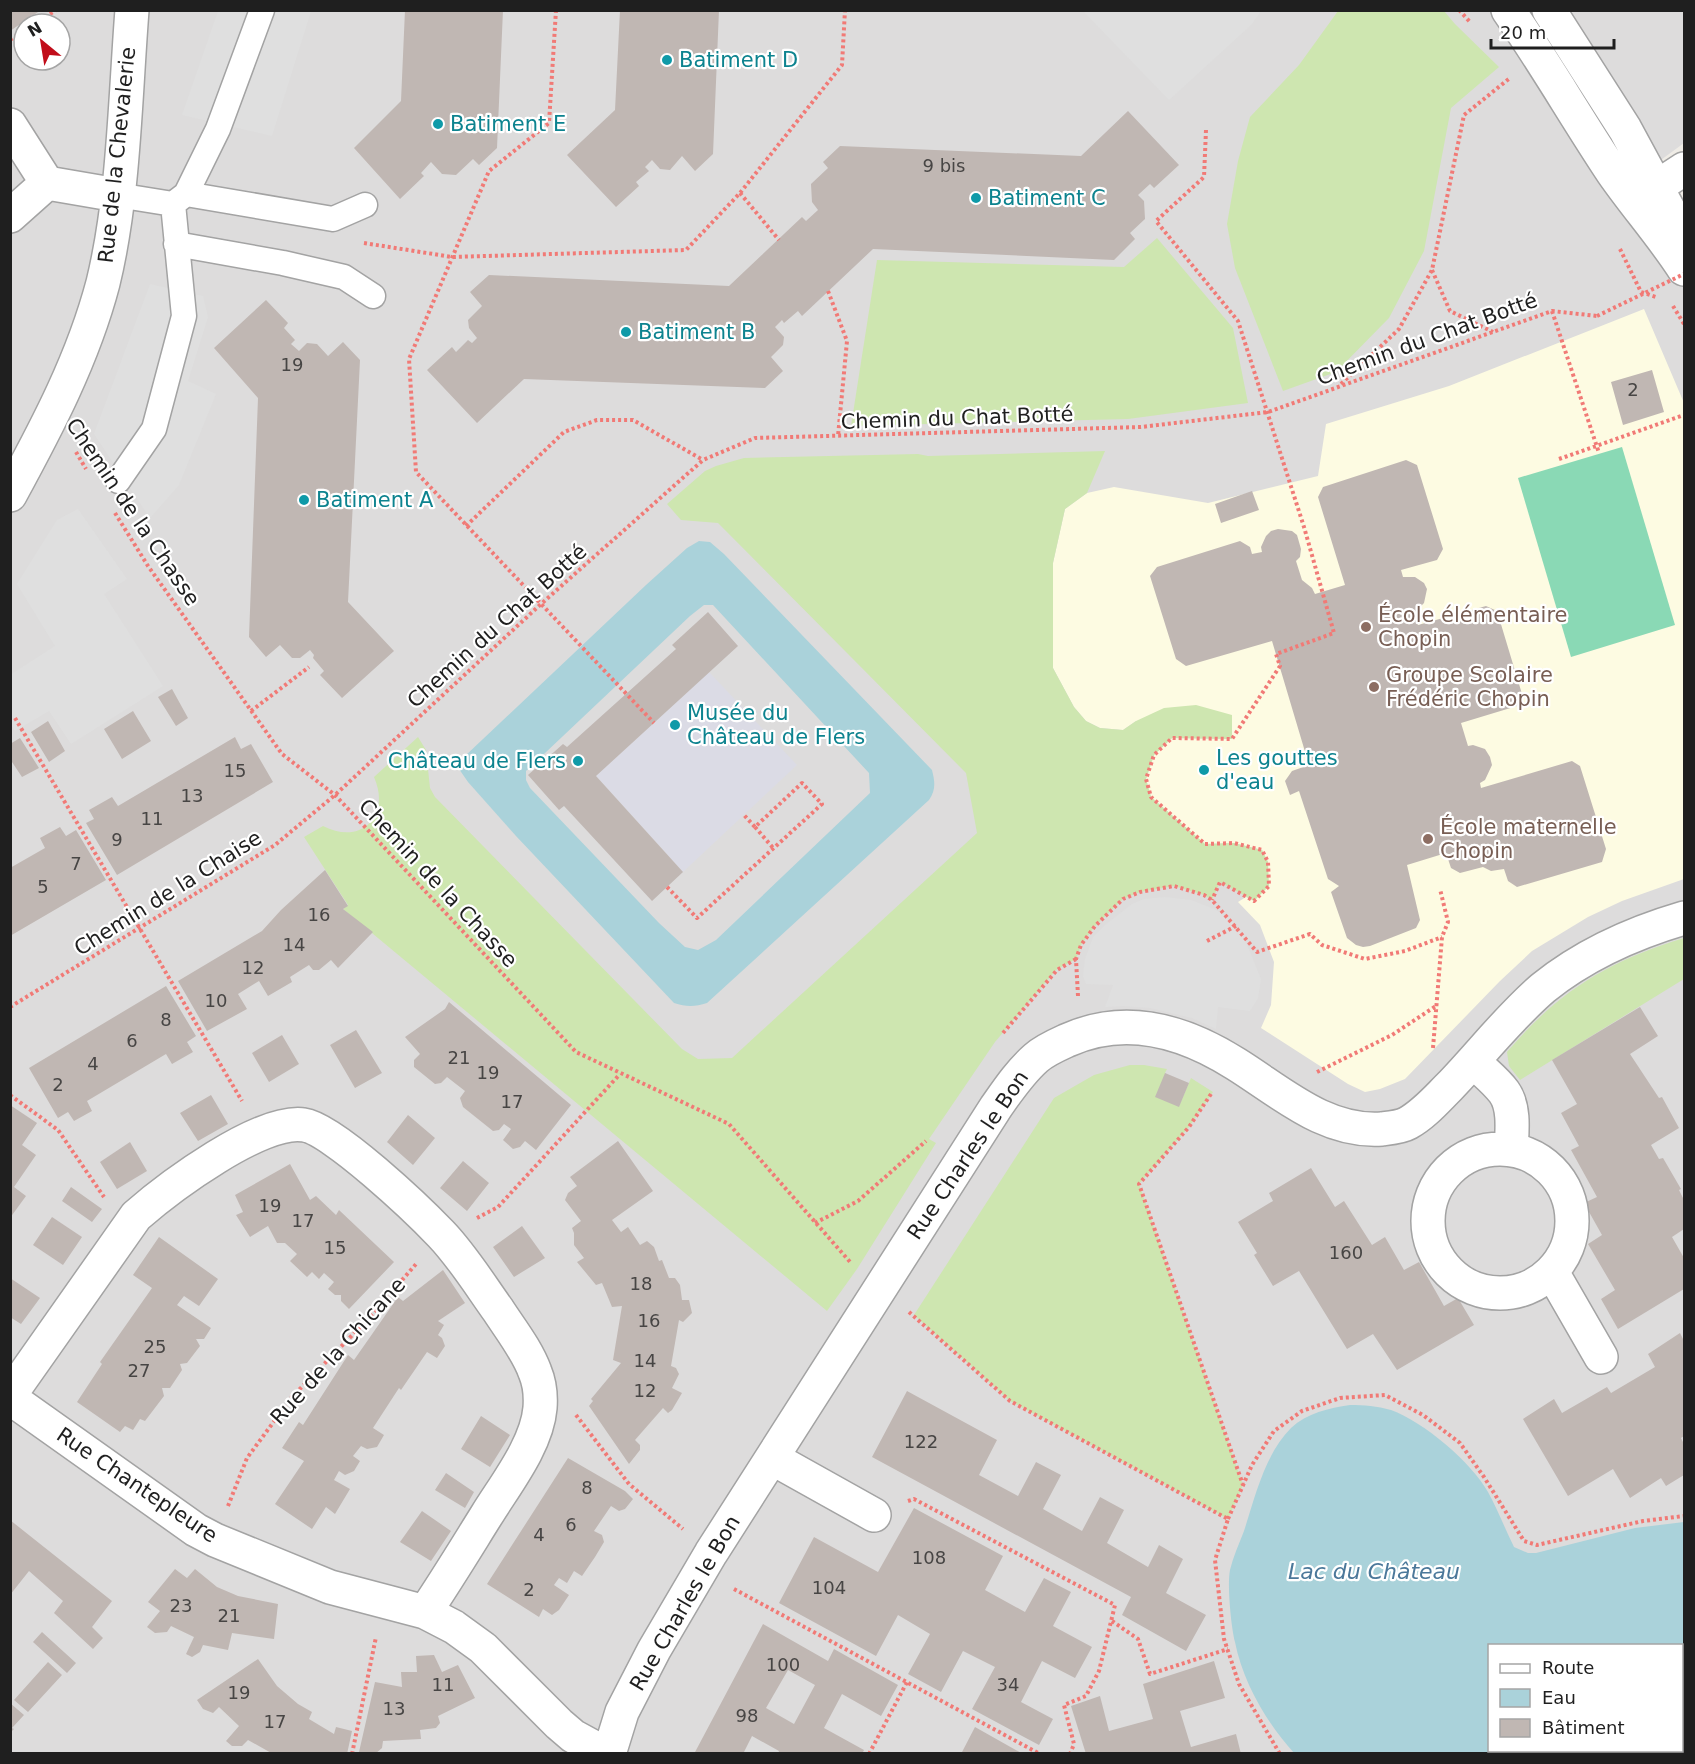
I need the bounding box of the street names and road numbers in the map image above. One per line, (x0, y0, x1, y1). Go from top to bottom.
street label: Rue de la Chevalerie (94, 46, 140, 264)
street label: Chemin du Chat Botté (1313, 288, 1541, 390)
street label: Chemin du Chat Botté (840, 402, 1074, 434)
street label: Chemin de la Chasse (61, 414, 205, 610)
street label: Chemin du Chat Botté (402, 539, 592, 713)
street label: Chemin de la Chasse (354, 794, 522, 972)
street label: Chemin de la Chaise (70, 826, 266, 960)
street label: Rue Charles le Bon (903, 1066, 1033, 1244)
street label: Rue de la Chicane (266, 1273, 410, 1429)
street label: Rue Chantepleure (52, 1422, 222, 1548)
street label: Rue Charles le Bon (625, 1511, 745, 1695)

